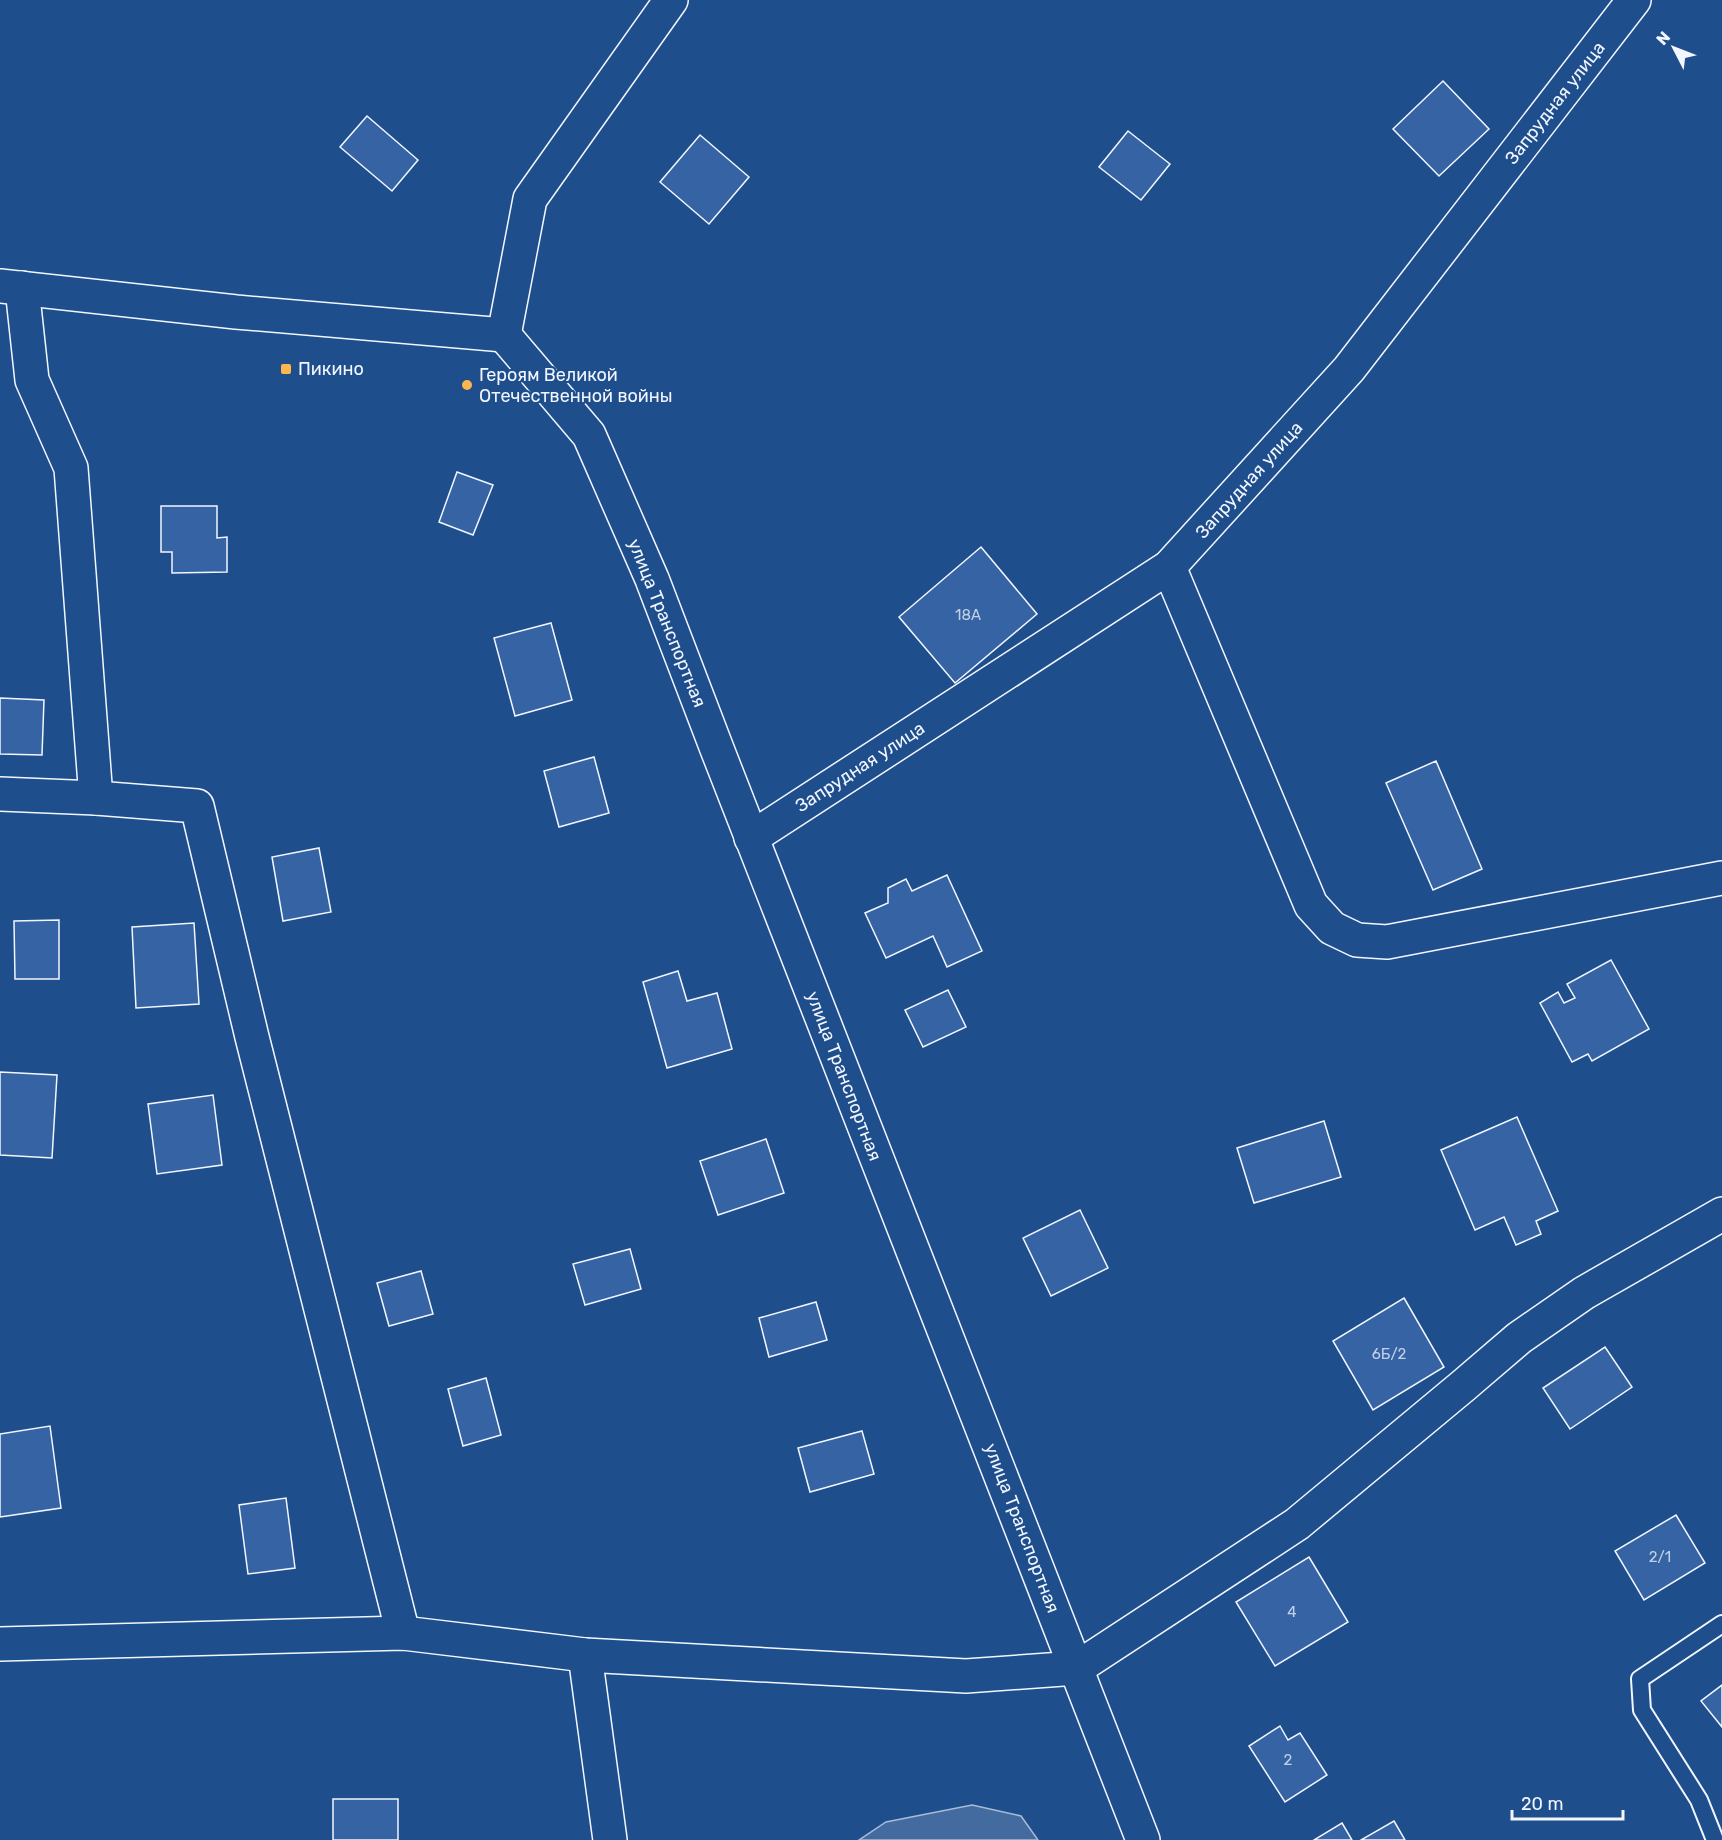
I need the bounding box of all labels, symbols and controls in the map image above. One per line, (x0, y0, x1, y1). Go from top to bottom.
north arrow (1644, 18, 1704, 78)
text: N (1652, 28, 1674, 49)
street label: Запрудная улица (1500, 37, 1610, 169)
place label: Пикино (298, 358, 364, 380)
marker: Пикино (279, 362, 293, 376)
place label: Героям Великой Отечественной войны (479, 364, 673, 407)
marker: Героям Великой Отечественной войны (460, 378, 474, 392)
street label: Запрудная улица (1191, 417, 1307, 543)
street label: улица Транспортная (623, 536, 711, 710)
house number: 18А (955, 606, 981, 624)
street label: Запрудная улица (791, 717, 929, 817)
street label: улица Транспортная (802, 988, 886, 1164)
house number: 6Б/2 (1372, 1345, 1406, 1363)
street label: улица Транспортная (980, 1440, 1064, 1616)
house number: 2/1 (1649, 1548, 1671, 1566)
house number: 4 (1287, 1603, 1297, 1621)
house number: 2 (1284, 1751, 1293, 1769)
scale bar (1512, 1783, 1623, 1821)
text: 20 m (1521, 1793, 1563, 1815)

